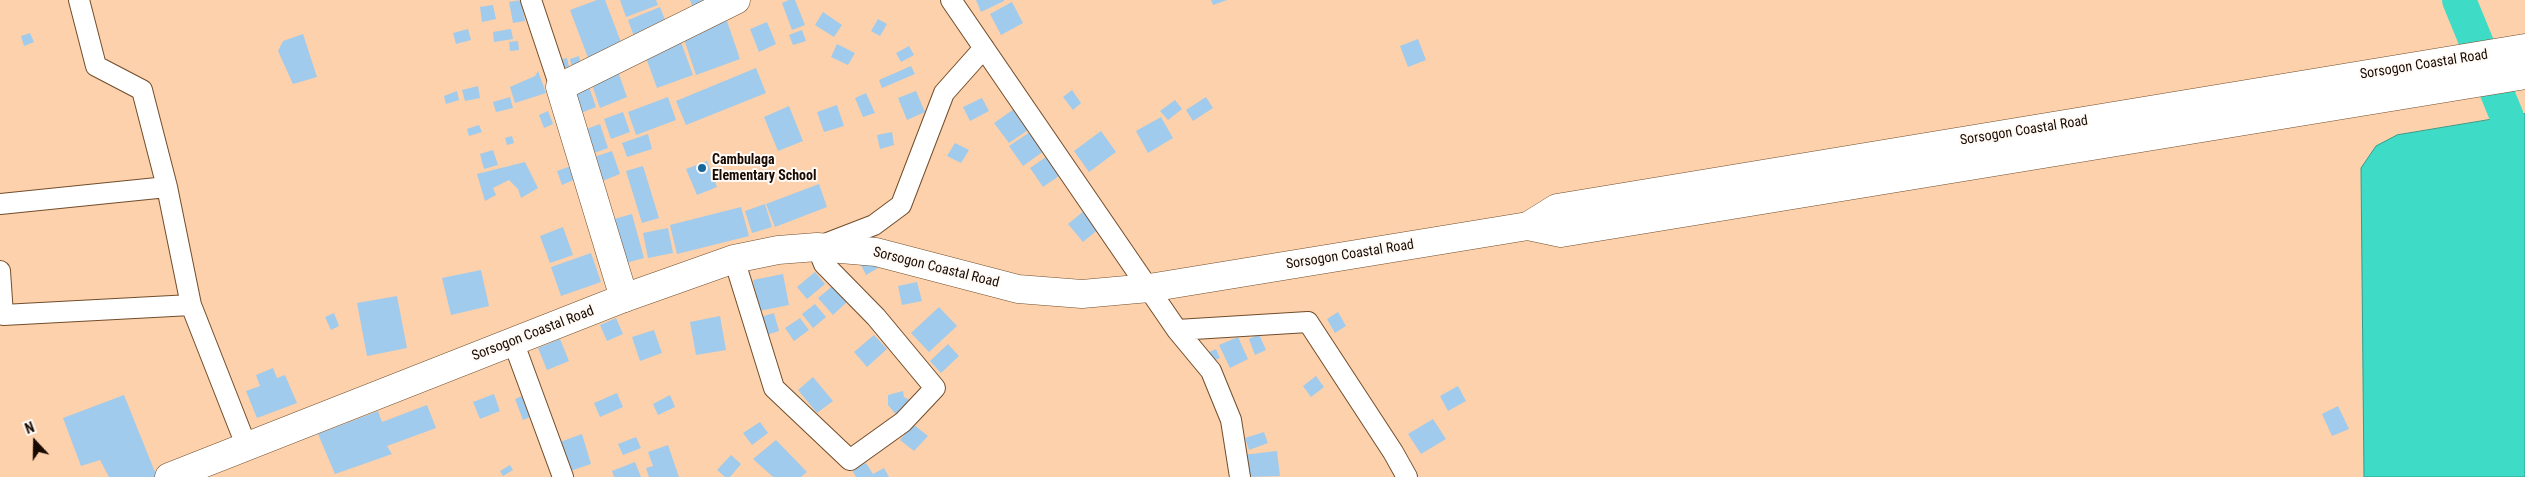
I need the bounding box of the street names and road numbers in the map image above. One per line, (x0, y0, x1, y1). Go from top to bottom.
street label: Sorsogon Coastal Road (2359, 47, 2489, 83)
street label: Sorsogon Coastal Road (1959, 113, 2089, 149)
street label: Sorsogon Coastal Road (1285, 237, 1415, 273)
street label: Sorsogon Coastal Road (871, 244, 1001, 292)
street label: Sorsogon Coastal Road (470, 303, 596, 365)

